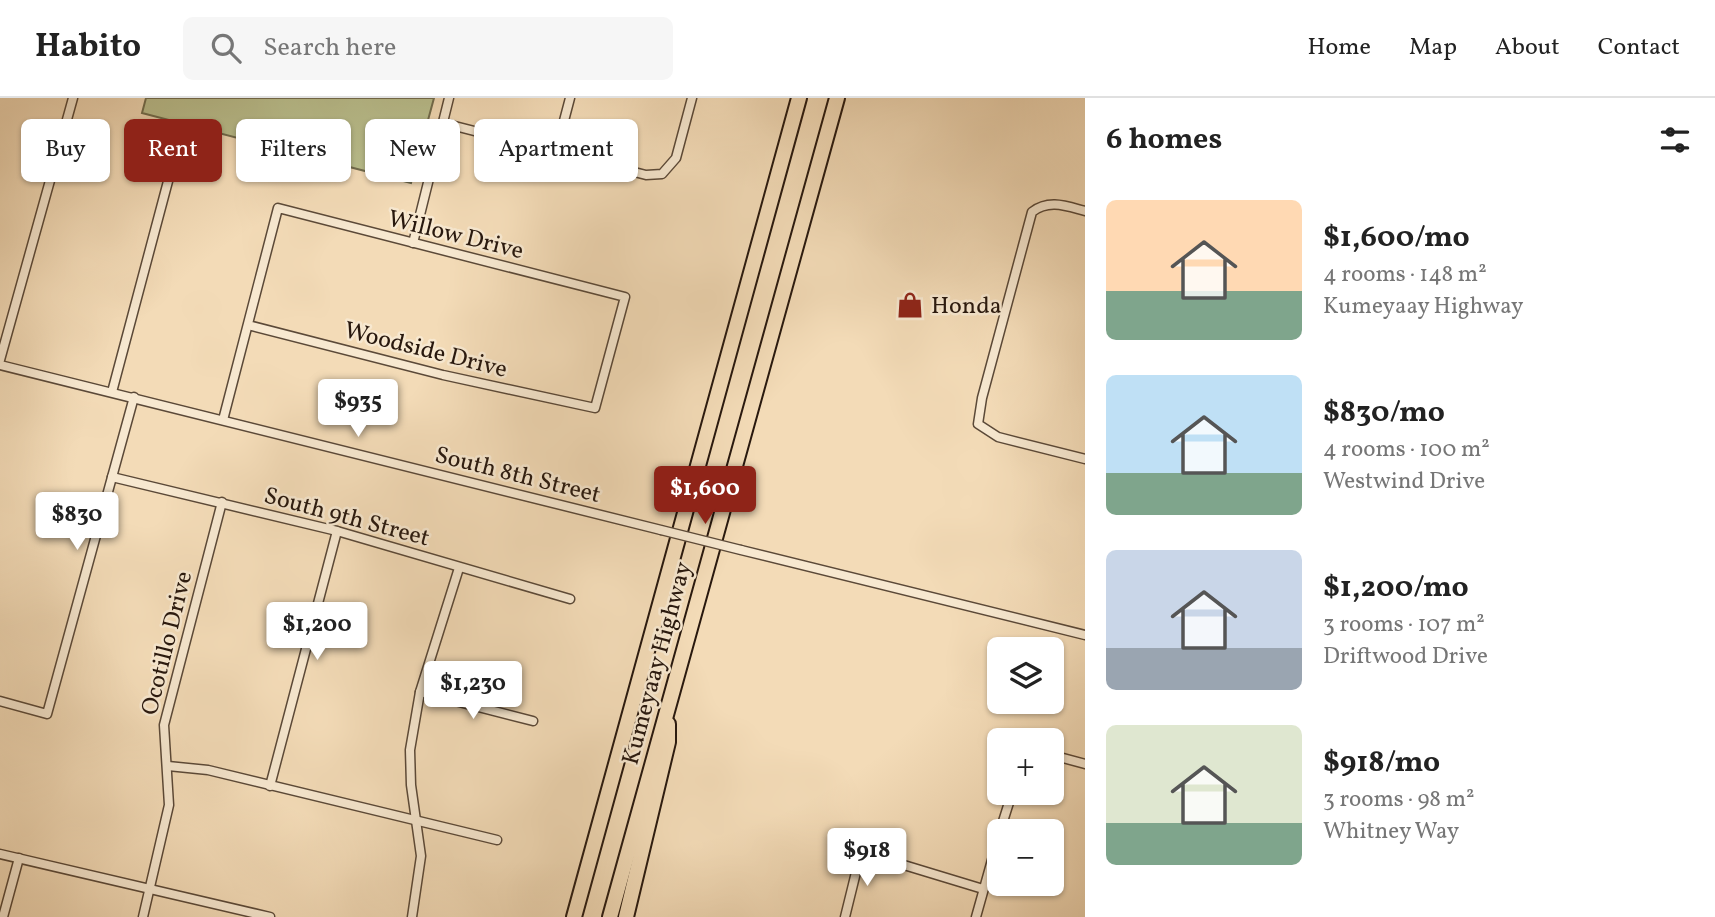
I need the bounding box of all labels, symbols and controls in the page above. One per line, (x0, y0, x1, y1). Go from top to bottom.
search box (183, 17, 673, 80)
text: Habito (35, 25, 141, 71)
icon: search (207, 29, 245, 67)
text: Search here (263, 30, 396, 66)
text: Home (1307, 31, 1371, 65)
text: Map (1409, 31, 1457, 65)
text: About (1495, 31, 1560, 65)
text: Contact (1598, 31, 1680, 65)
chip: Buy (21, 119, 110, 182)
chip: Rent (124, 119, 222, 182)
chip: Filters (236, 119, 351, 182)
chip: New (365, 119, 460, 182)
chip: Apartment (474, 119, 638, 182)
text: 6 homes (1106, 119, 1222, 161)
icon: filters (1656, 121, 1694, 159)
street label: Willow Drive (384, 203, 527, 269)
text: $1,600/mo (1323, 217, 1470, 259)
icon: home (1162, 228, 1246, 312)
text: 4 rooms · 148 m² (1323, 259, 1487, 291)
shop icon: Honda (895, 290, 925, 320)
place label: Honda (931, 290, 1002, 324)
text: Kumeyaay Highway (1323, 291, 1523, 323)
street label: Woodside Drive (340, 314, 511, 388)
pin: $935 (317, 380, 399, 439)
text: $935 (334, 386, 382, 418)
text: $830/mo (1323, 392, 1445, 434)
icon: home (1162, 403, 1246, 487)
text: 4 rooms · 100 m² (1323, 434, 1490, 466)
street label: South 8th Street (431, 439, 604, 513)
pin: $1,600 (648, 466, 762, 526)
text: Westwind Drive (1323, 466, 1485, 498)
text: $1,600 (670, 473, 740, 505)
street label: South 9th Street (260, 480, 433, 556)
pin: $830 (36, 492, 118, 552)
text: $830 (52, 499, 102, 531)
street label: Kumeyaay Highway (614, 558, 701, 769)
text: $1,200/mo (1323, 567, 1469, 609)
street label: Ocotillo Drive (134, 568, 202, 719)
icon: home (1162, 578, 1246, 662)
pin: $1,200 (260, 602, 374, 662)
text: $1,200 (282, 609, 352, 641)
text: 3 rooms · 107 m² (1323, 609, 1485, 641)
map controls (987, 637, 1064, 896)
button: layers (987, 637, 1064, 714)
text: Driftwood Drive (1323, 641, 1488, 673)
pin: $1,230 (416, 662, 530, 721)
text: $1,230 (440, 668, 506, 700)
button: + (987, 728, 1064, 805)
text: $918/mo (1323, 742, 1440, 784)
icon: home (1162, 753, 1246, 837)
text: 3 rooms · 98 m² (1323, 784, 1475, 816)
text: Whitney Way (1323, 816, 1459, 848)
button: − (987, 819, 1064, 896)
pin: $918 (826, 828, 908, 888)
text: $918 (843, 835, 891, 867)

